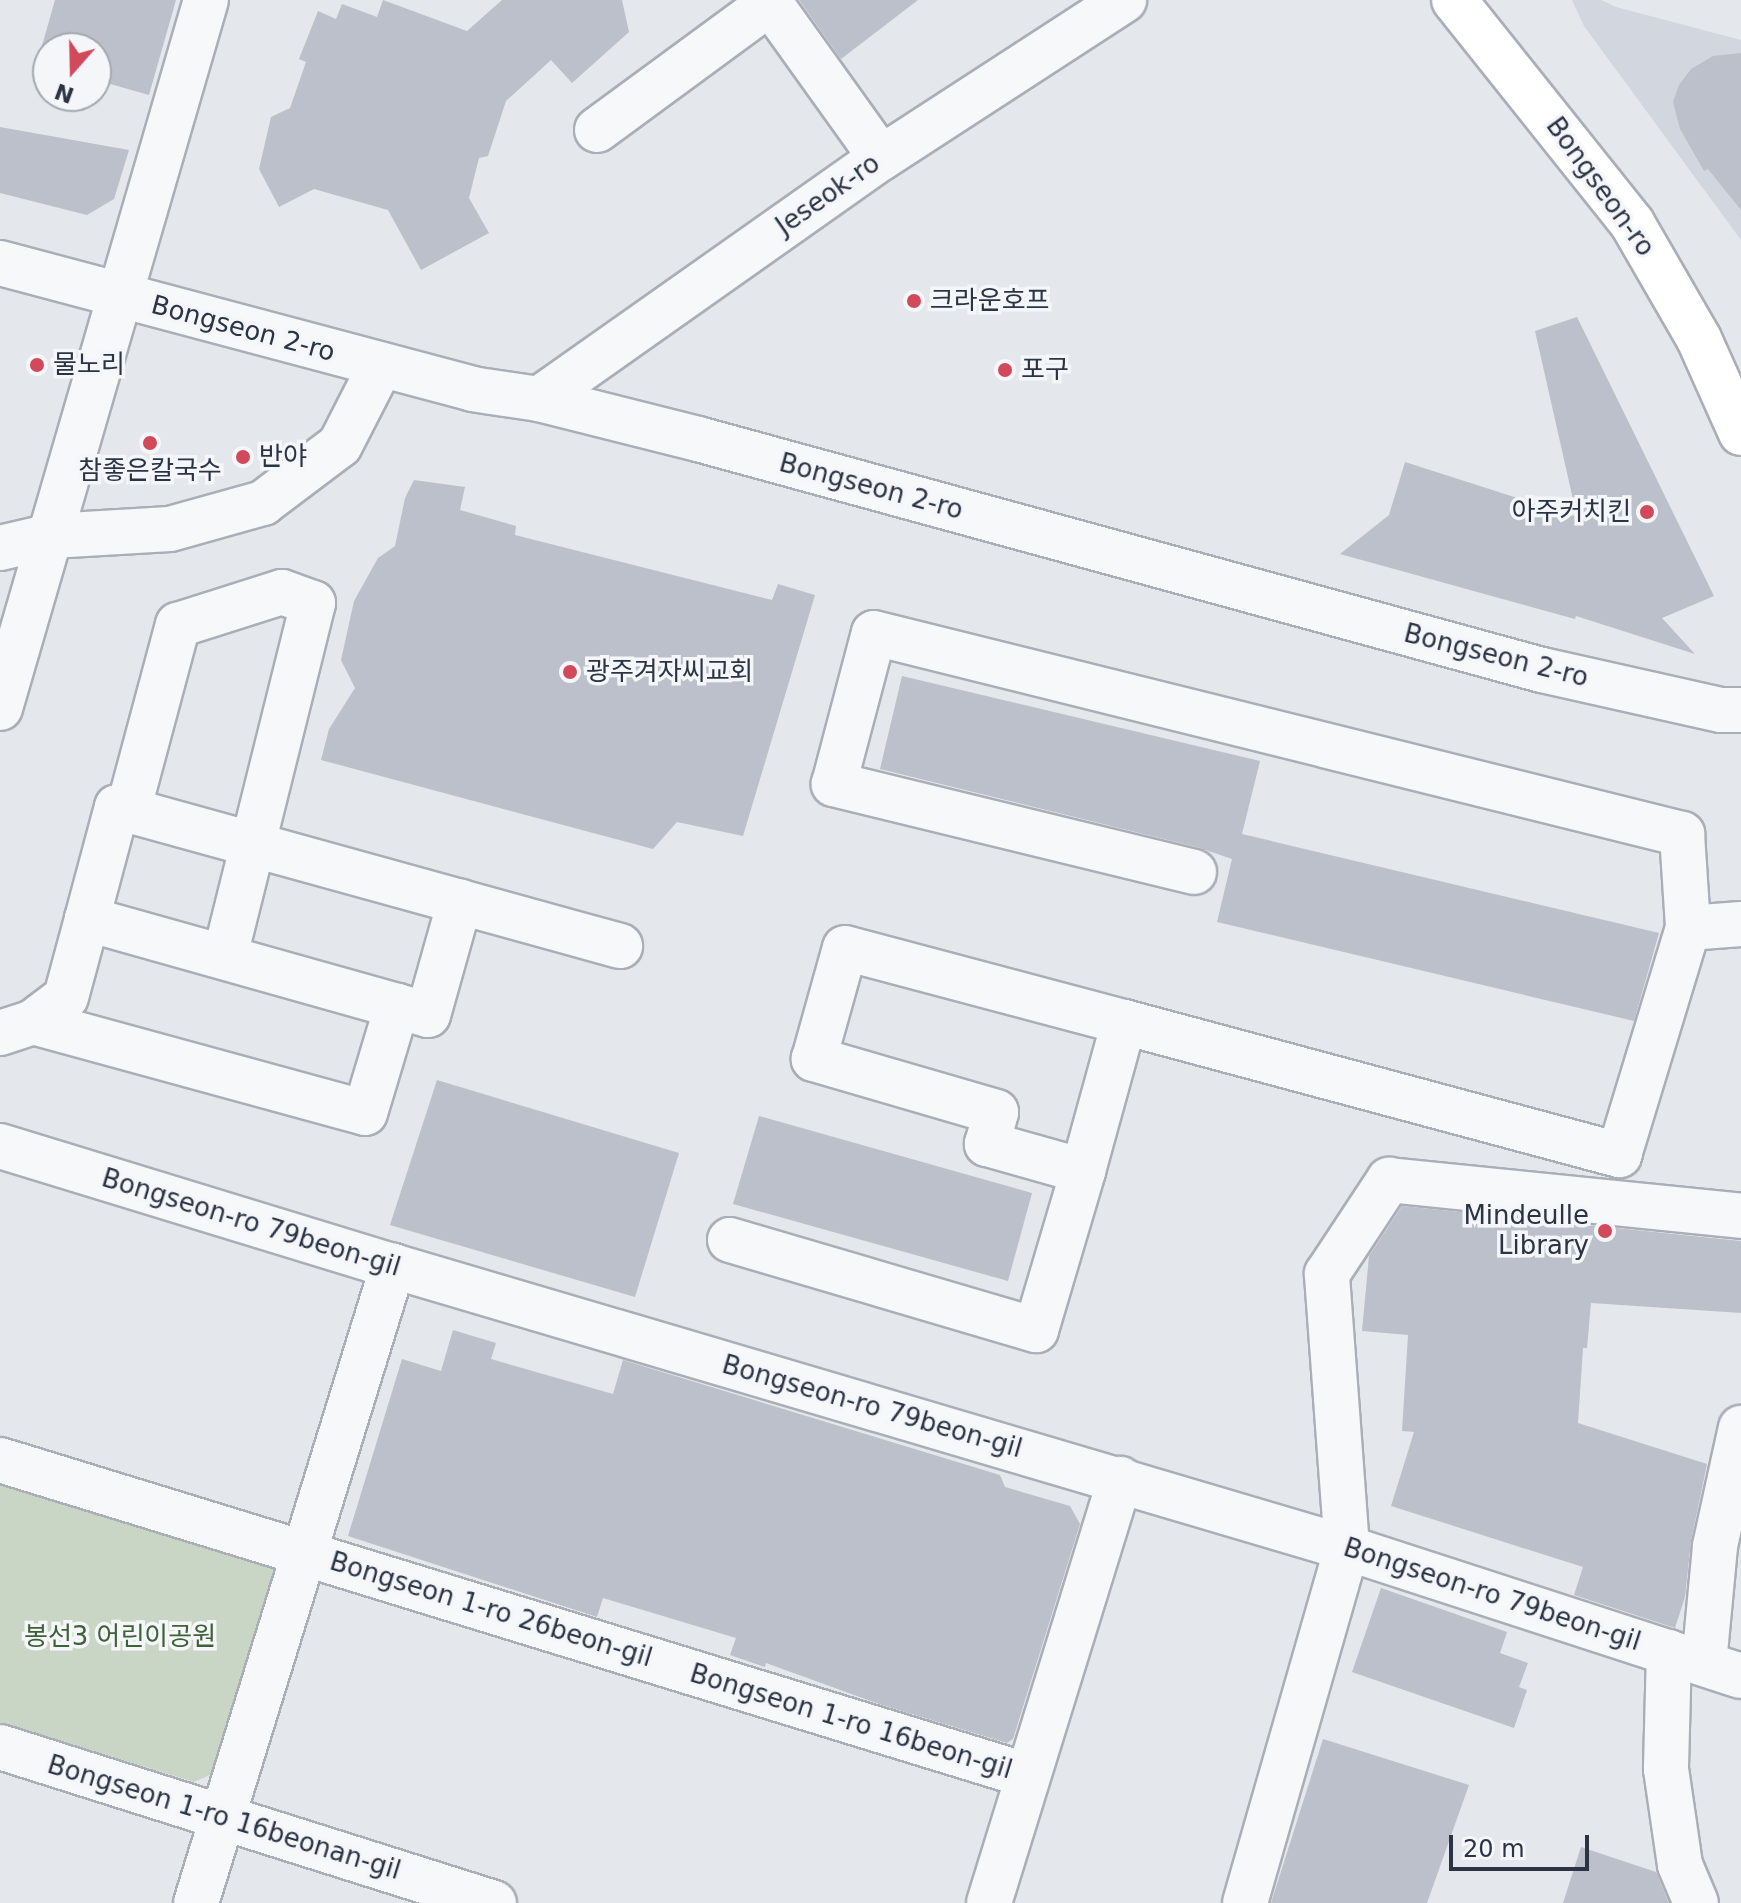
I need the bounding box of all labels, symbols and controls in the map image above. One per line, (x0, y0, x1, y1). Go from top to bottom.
north arrow (32, 32, 112, 112)
text: N (51, 78, 77, 108)
street label: Bongseon-ro (1539, 111, 1661, 263)
street label: Jeseok-ro (770, 148, 886, 242)
place label: 크라운호프 (930, 285, 1050, 317)
street label: Bongseon 2-ro (148, 289, 338, 369)
marker: 크라운호프 (905, 292, 923, 310)
place label: 물노리 (53, 349, 125, 381)
place label: 포구 (1021, 354, 1069, 386)
marker: 물노리 (28, 356, 46, 374)
marker: 포구 (996, 361, 1014, 379)
marker: 참좋은칼국수 (141, 434, 159, 452)
place label: 반야 (259, 441, 307, 473)
street label: Bongseon 2-ro (776, 447, 966, 527)
marker: 반야 (234, 448, 252, 466)
place label: 참좋은칼국수 (78, 455, 222, 487)
place label: 아주커치킨 (1511, 496, 1631, 528)
marker: 아주커치킨 (1638, 503, 1656, 521)
street label: Bongseon 2-ro (1401, 618, 1591, 694)
place label: 광주겨자씨교회 (586, 656, 753, 688)
marker: 광주겨자씨교회 (561, 663, 579, 681)
street label: Bongseon-ro 79beon-gil (98, 1163, 404, 1283)
place label: Mindeulle Library (1463, 1200, 1589, 1262)
marker: Mindeulle Library (1596, 1222, 1614, 1240)
street label: Bongseon-ro 79beon-gil (718, 1349, 1026, 1465)
street label: Bongseon-ro 79beon-gil (1339, 1532, 1645, 1658)
street label: Bongseon 1-ro 26beon-gil (326, 1546, 656, 1674)
park label: 봉선3 어린이공원 (24, 1621, 216, 1653)
street label: Bongseon 1-ro 16beon-gil (686, 1658, 1016, 1786)
street label: Bongseon 1-ro 16beonan-gil (44, 1749, 404, 1887)
scale bar (1453, 1819, 1593, 1869)
text: 20 m (1463, 1835, 1525, 1863)

